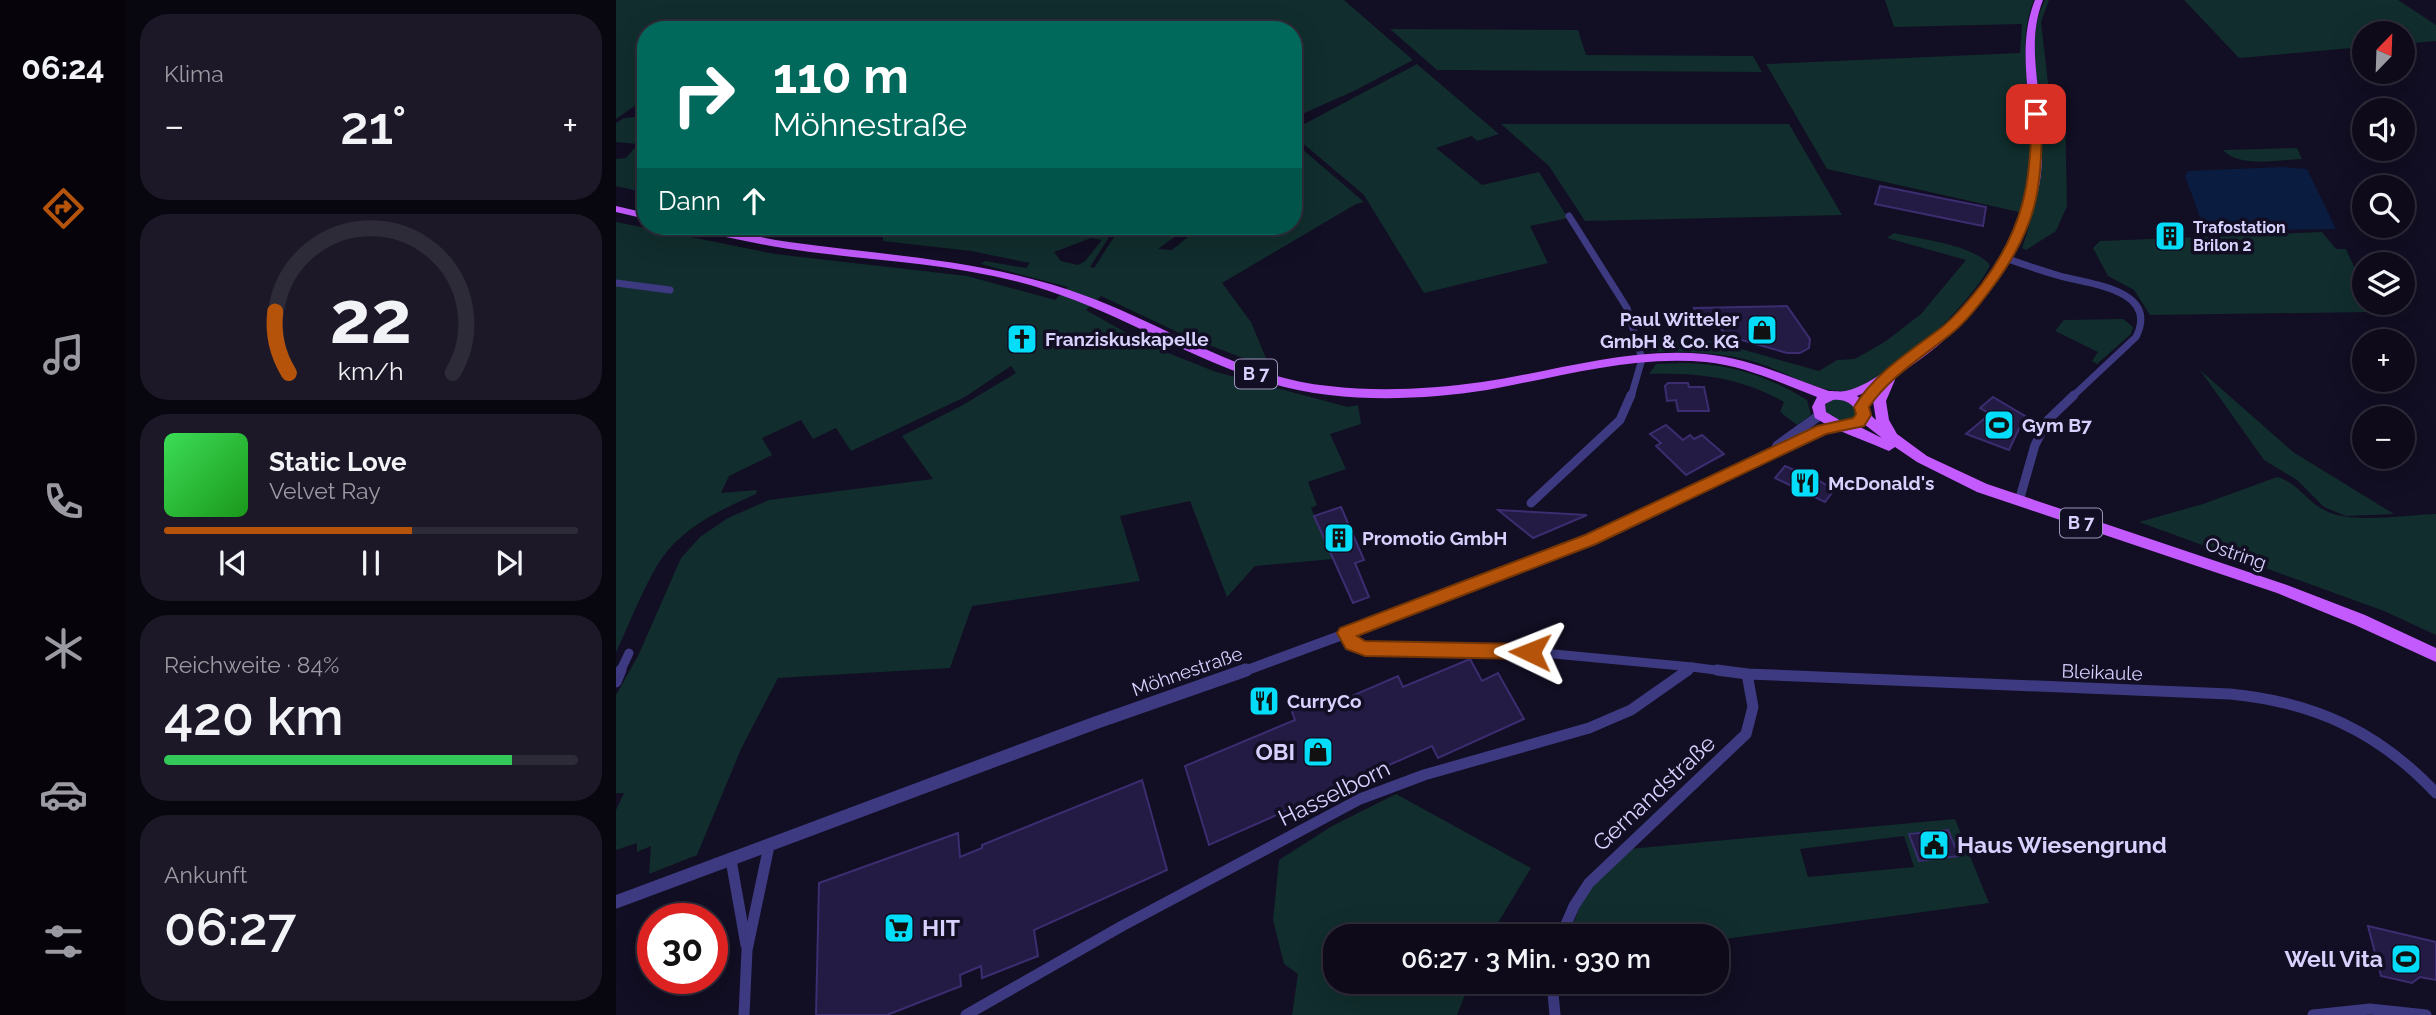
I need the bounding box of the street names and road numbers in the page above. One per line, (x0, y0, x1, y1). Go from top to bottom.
road number: B 7 (1235, 360, 1277, 388)
road number: B 7 (2060, 508, 2102, 538)
street label: Ostring (2202, 532, 2270, 574)
street label: Möhnestraße (1129, 642, 1245, 700)
street label: Bleikaule (2061, 660, 2143, 684)
street label: Gernandstraße (1587, 729, 1720, 856)
street label: Hasselborn (1274, 754, 1394, 831)

